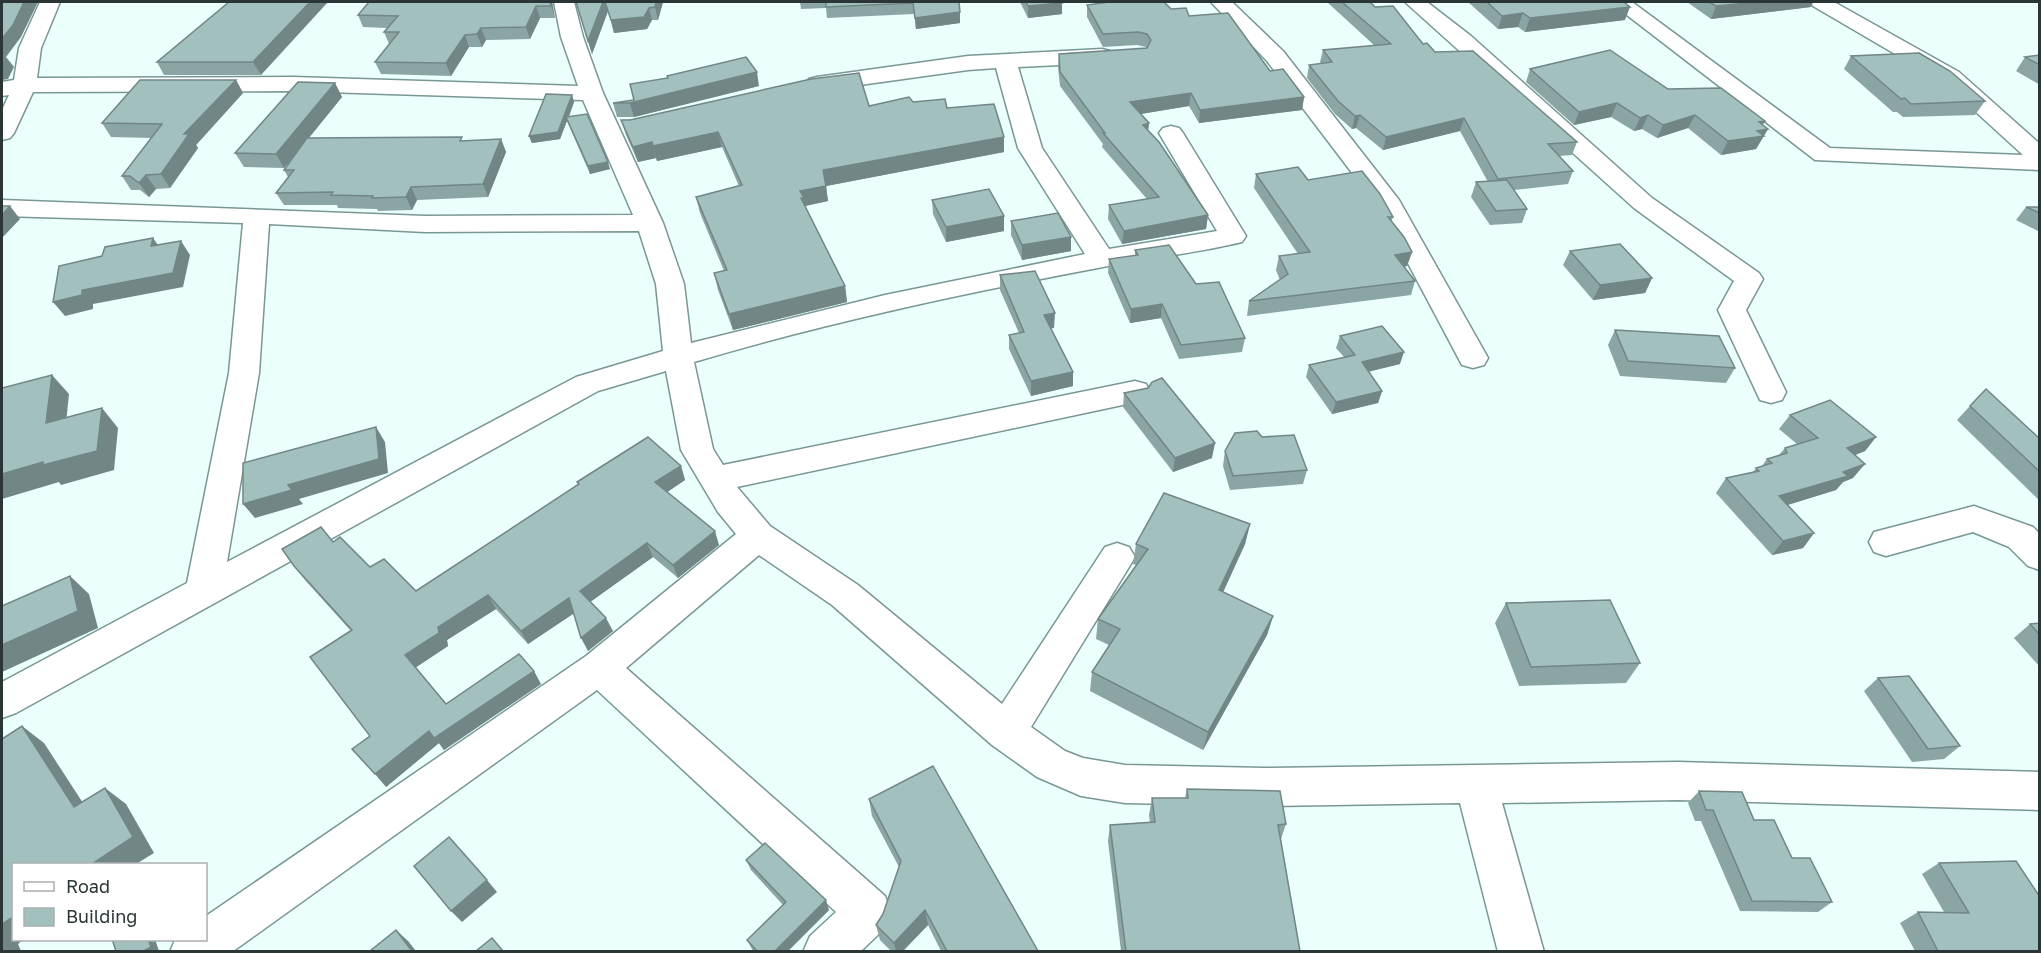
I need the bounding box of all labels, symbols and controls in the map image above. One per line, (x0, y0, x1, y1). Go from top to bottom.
legend (12, 863, 207, 941)
text: Road (66, 875, 110, 897)
text: Building (66, 905, 137, 927)

